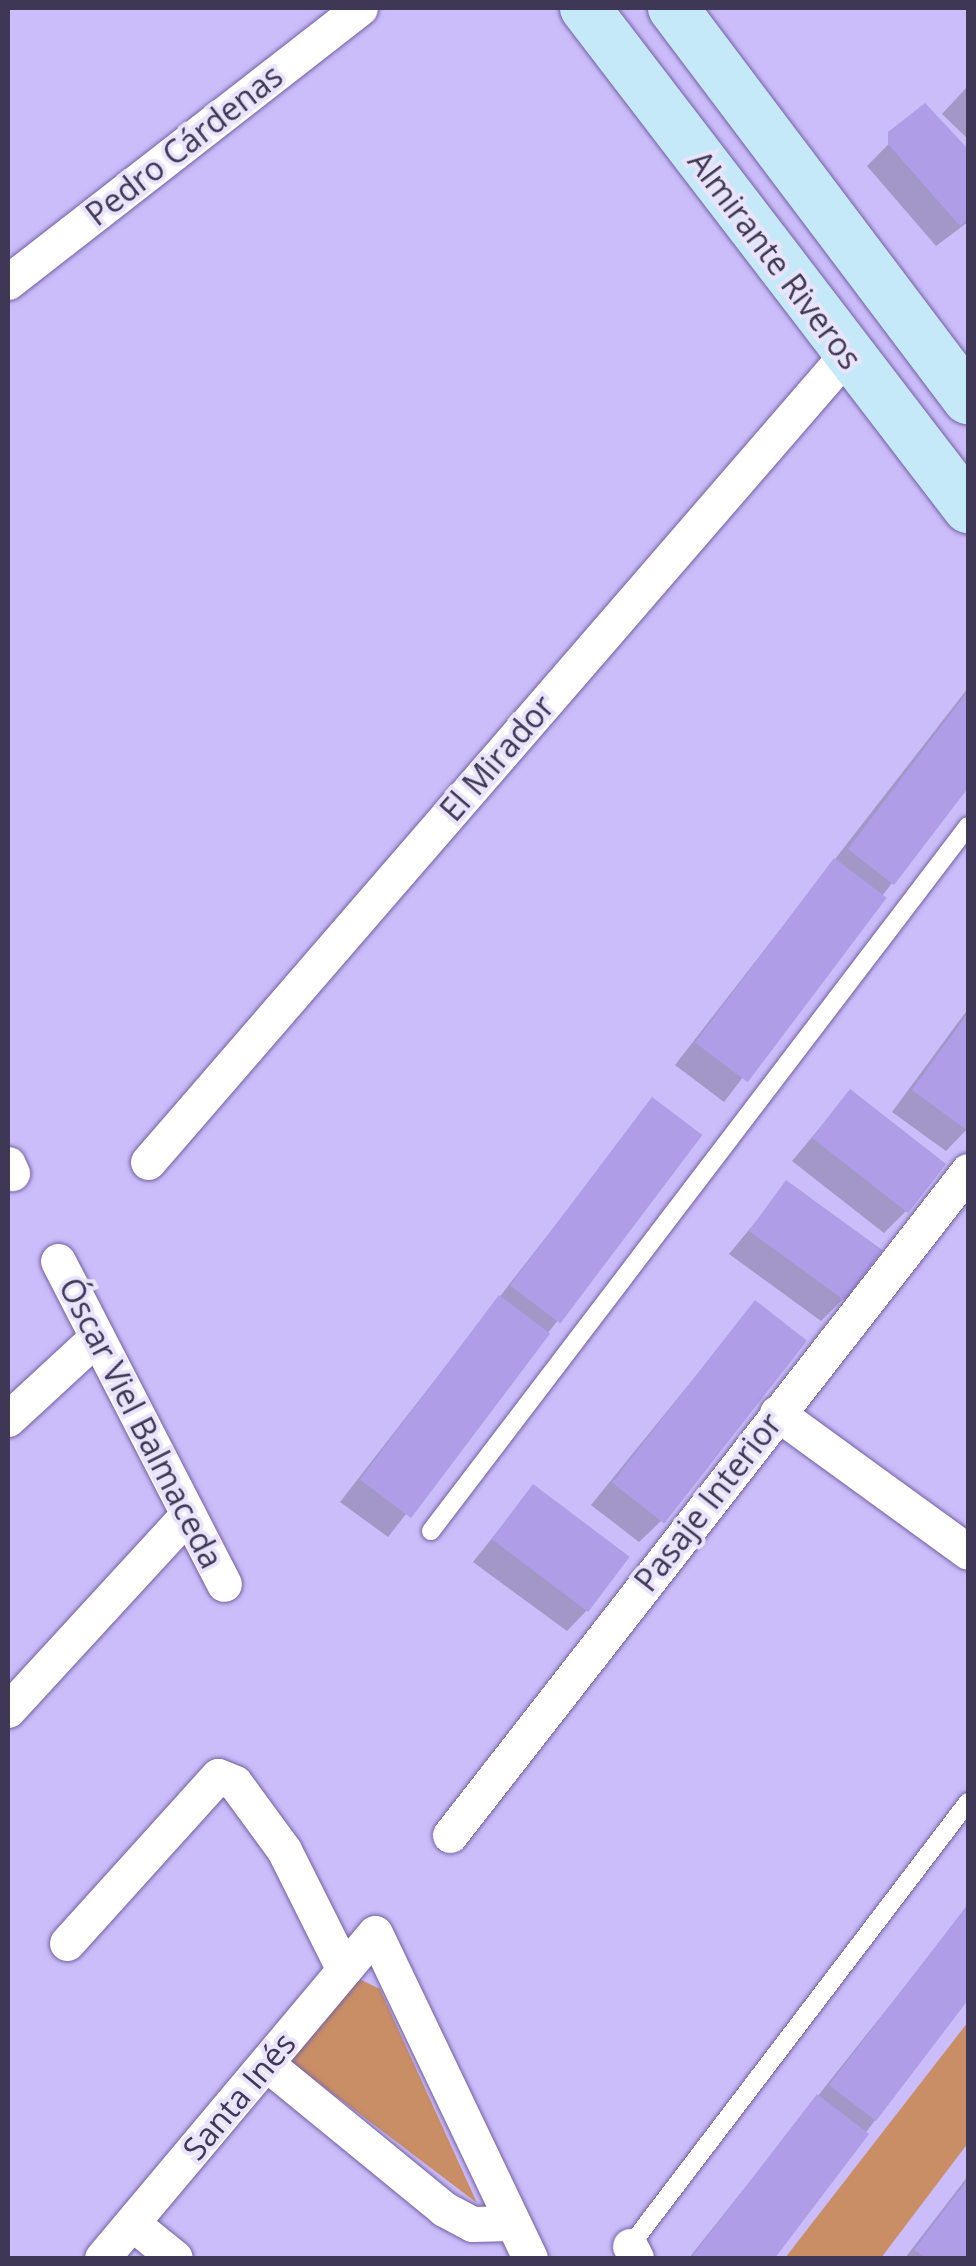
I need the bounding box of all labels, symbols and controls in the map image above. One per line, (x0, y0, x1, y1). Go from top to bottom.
street label: Pedro Cárdenas (78, 56, 290, 234)
street label: Almirante Riveros (680, 143, 870, 377)
street label: El Mirador (432, 687, 562, 829)
street label: Óscar Viel Balmaceda (51, 1271, 231, 1575)
street label: Pasaje Interior (626, 1405, 790, 1599)
street label: Santa Inés (175, 2025, 303, 2167)

